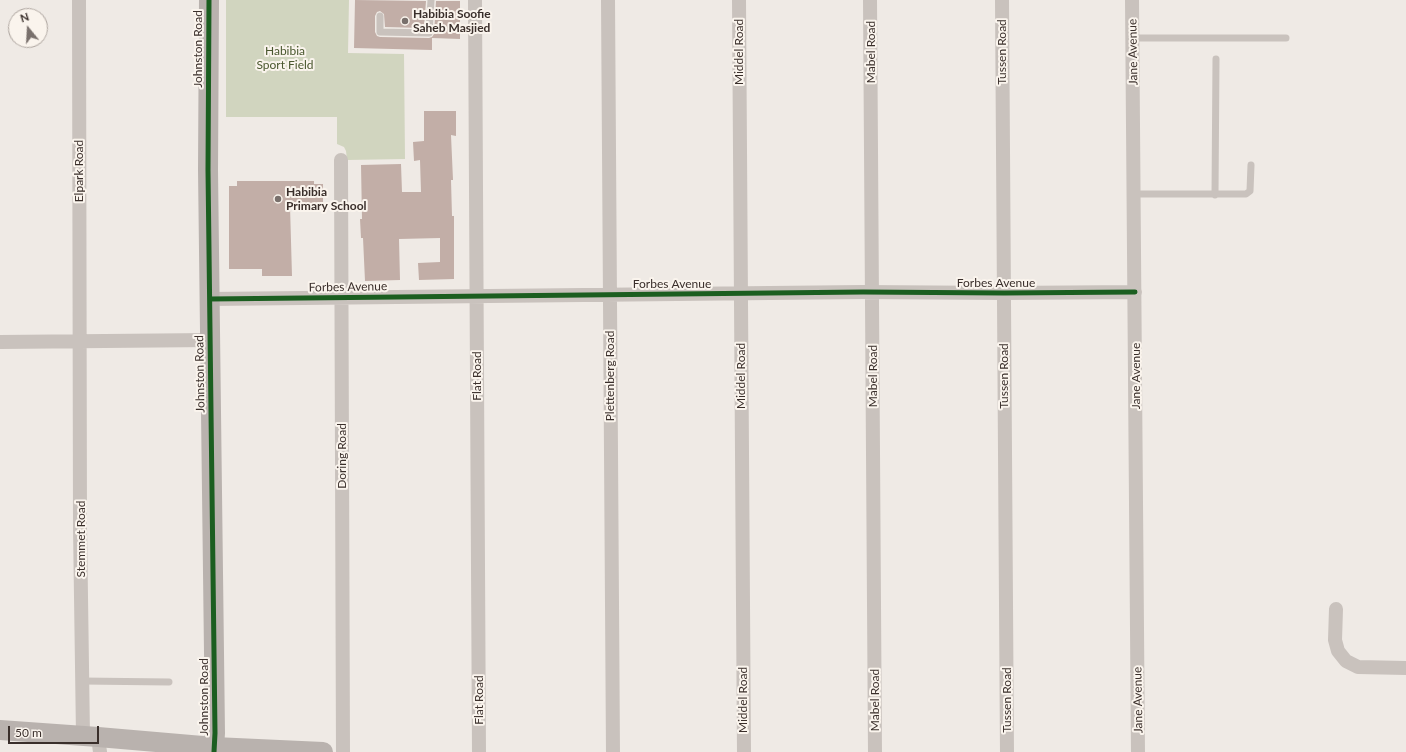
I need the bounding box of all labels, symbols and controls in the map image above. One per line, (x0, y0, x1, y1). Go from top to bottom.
place label: Habibia Soofie Saheb Masjied (413, 7, 491, 35)
north arrow (8, 8, 48, 48)
text: N (18, 10, 30, 25)
street label: Johnston Road (191, 10, 205, 88)
marker: Habibia Soofie Saheb Masjied (400, 16, 410, 26)
street label: Middel Road (732, 19, 746, 85)
street label: Tussen Road (995, 19, 1009, 85)
street label: Jane Avenue (1125, 19, 1141, 85)
street label: Mabel Road (864, 21, 878, 83)
park label: Habibia Sport Field (256, 44, 314, 72)
street label: Elpark Road (72, 140, 86, 202)
place label: Habibia Primary School (286, 185, 367, 213)
marker: Habibia Primary School (273, 194, 283, 204)
street label: Forbes Avenue (957, 276, 1035, 290)
street label: Forbes Avenue (633, 277, 711, 291)
street label: Forbes Avenue (309, 279, 387, 295)
street label: Plettenberg Road (603, 331, 617, 421)
street label: Johnston Road (192, 335, 208, 413)
street label: Middel Road (734, 343, 748, 409)
street label: Tussen Road (997, 343, 1011, 409)
street label: Jane Avenue (1129, 343, 1143, 409)
street label: Mabel Road (866, 345, 880, 407)
street label: Flat Road (470, 351, 484, 401)
street label: Doring Road (335, 423, 349, 489)
street label: Stemmet Road (74, 501, 88, 577)
street label: Johnston Road (197, 658, 211, 736)
street label: Middel Road (736, 667, 750, 733)
street label: Tussen Road (1000, 667, 1014, 733)
street label: Jane Avenue (1130, 667, 1146, 733)
street label: Mabel Road (868, 669, 882, 731)
street label: Flat Road (472, 675, 486, 725)
scale bar (10, 718, 101, 744)
text: 50 m (15, 725, 42, 740)

